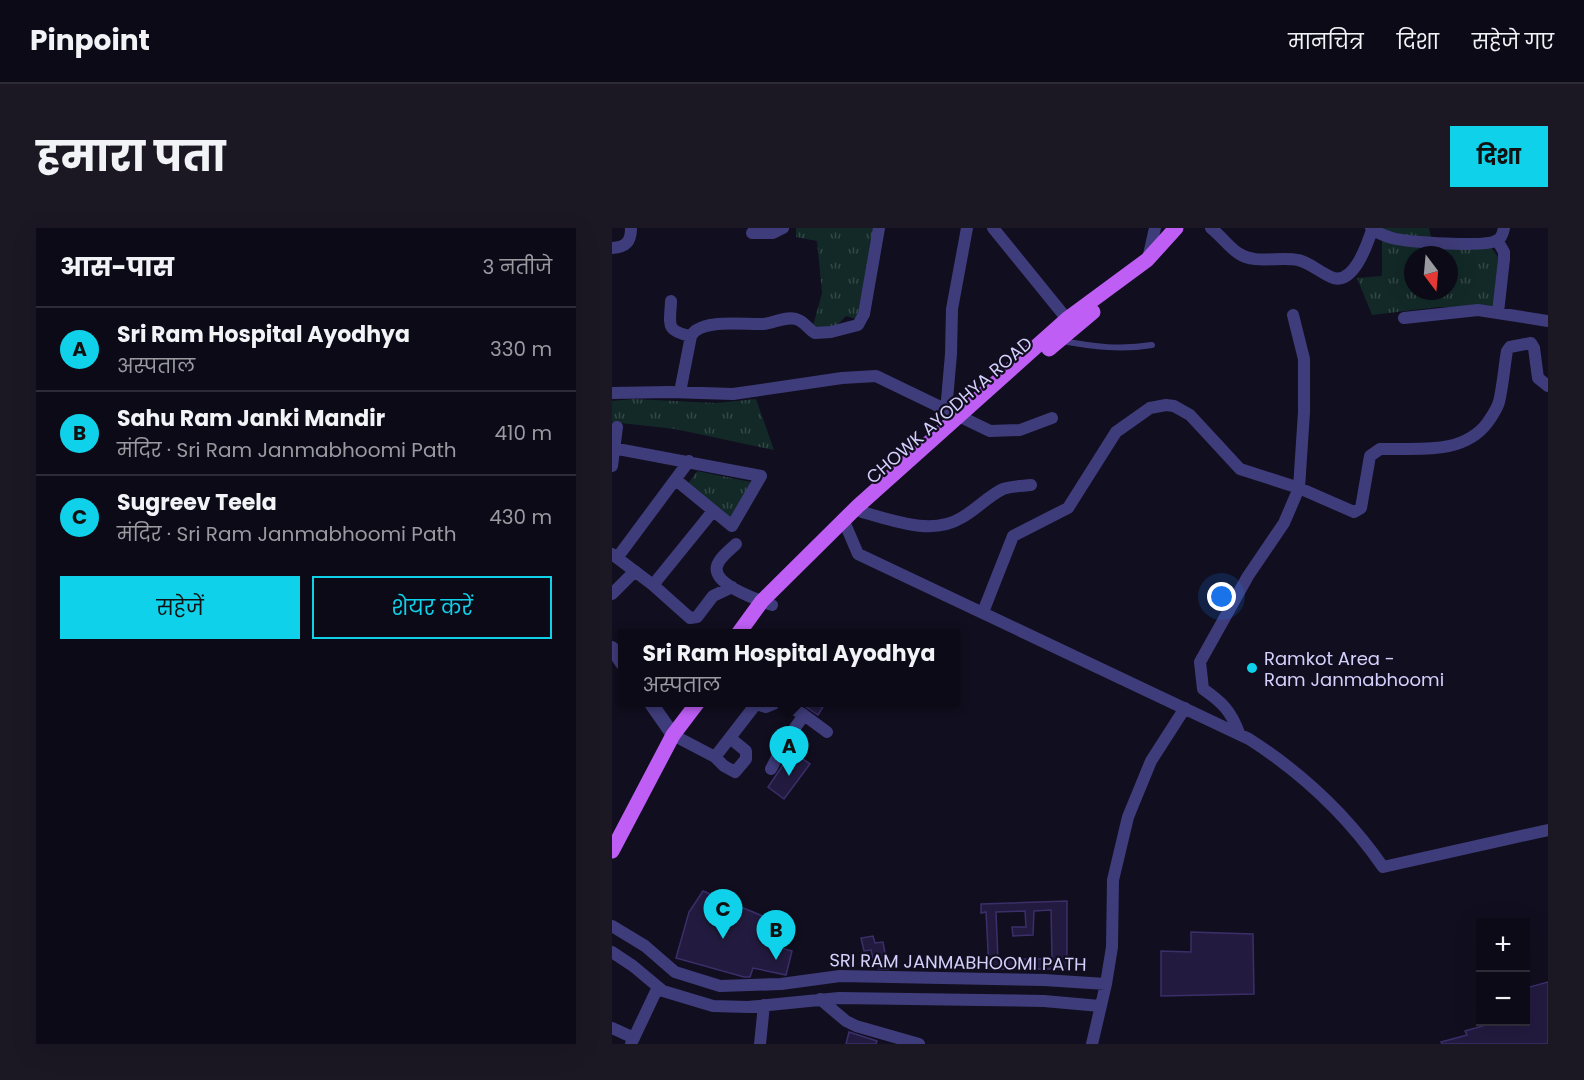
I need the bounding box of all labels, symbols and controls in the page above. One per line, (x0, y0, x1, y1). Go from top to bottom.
text: Pinpoint (30, 21, 150, 60)
text: मानचित्र (1288, 27, 1364, 56)
text: दिशा (1397, 27, 1439, 56)
text: सहेजे गए (1472, 27, 1554, 56)
button: दिशा (1450, 126, 1548, 187)
text: हमारा पता (36, 127, 226, 186)
north arrow (1404, 246, 1458, 300)
text: आस-पास (60, 249, 174, 285)
text: 3 नतीजे (483, 253, 552, 281)
text: Sri Ram Hospital Ayodhya (117, 319, 410, 350)
street label: CHOWK AYODHYA ROAD (860, 331, 1038, 489)
text: A (72, 335, 87, 363)
text: 330 m (490, 335, 552, 363)
text: अस्पताल (117, 352, 195, 380)
text: Sahu Ram Janki Mandir (117, 403, 385, 434)
text: B (73, 419, 86, 447)
text: 410 m (495, 419, 552, 447)
text: मंदिर · Sri Ram Janmabhoomi Path (117, 436, 456, 464)
text: Sugreev Teela (117, 487, 277, 518)
text: C (72, 503, 87, 531)
text: 430 m (489, 503, 552, 531)
text: मंदिर · Sri Ram Janmabhoomi Path (117, 520, 456, 548)
button: सहेजें (60, 576, 300, 639)
button: शेयर करें (312, 576, 552, 639)
your location (1207, 582, 1236, 611)
popup (618, 629, 960, 707)
text: Sri Ram Hospital Ayodhya (643, 638, 935, 669)
place label: Ramkot Area - Ram Janmabhoomi (1264, 646, 1444, 692)
marker: Ramkot Area - Ram Janmabhoomi (1245, 661, 1259, 675)
text: अस्पताल (643, 671, 721, 699)
pin: A (770, 726, 808, 776)
pin: C (704, 890, 742, 939)
pin: B (756, 910, 796, 960)
map controls (1476, 918, 1530, 1026)
button: + (1476, 918, 1530, 972)
street label: SRI RAM JANMABHOOMI PATH (829, 947, 1087, 977)
button: − (1476, 972, 1530, 1026)

